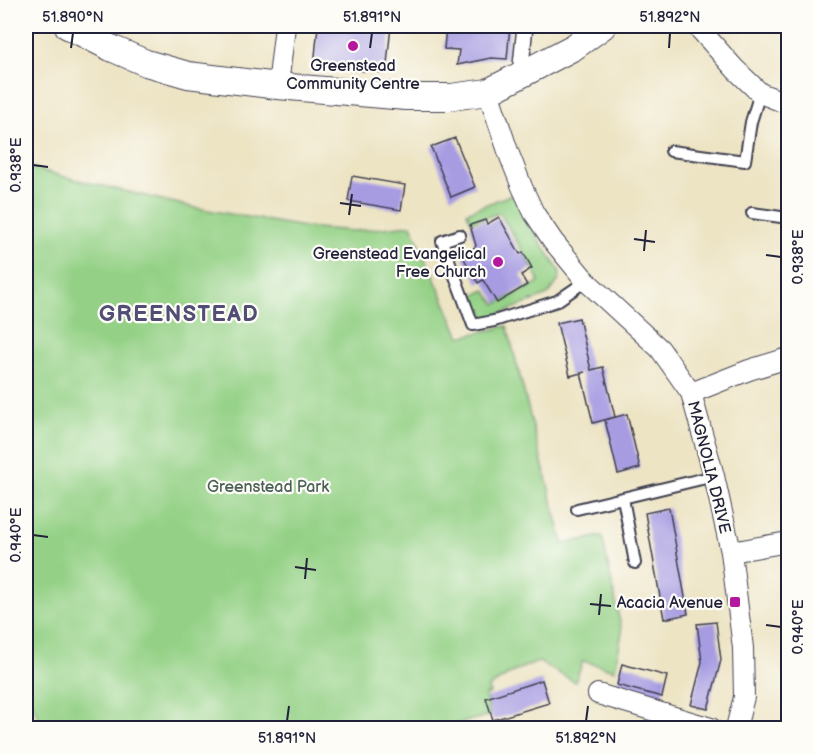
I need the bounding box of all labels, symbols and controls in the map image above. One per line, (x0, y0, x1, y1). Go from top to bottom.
text: 51.890°N (42, 8, 104, 27)
text: 51.891°N (343, 8, 401, 27)
text: 51.892°N (639, 8, 701, 27)
marker: Greenstead Community Centre (346, 39, 360, 53)
place label: Greenstead Community Centre (286, 57, 420, 94)
text: 0.938°E (7, 137, 26, 193)
text: 0.938°E (789, 229, 808, 285)
place label: Greenstead Evangelical Free Church (313, 245, 486, 282)
marker: Greenstead Evangelical Free Church (491, 255, 505, 269)
district label: GREENSTEAD (99, 301, 259, 328)
street label: MAGNOLIA DRIVE (683, 399, 734, 536)
park label: Greenstead Park (207, 478, 329, 497)
text: 0.940°E (7, 507, 26, 563)
place label: Acacia Avenue (617, 594, 724, 613)
marker: Acacia Avenue (728, 595, 742, 609)
text: 0.940°E (789, 599, 808, 655)
text: 51.891°N (258, 729, 316, 748)
text: 51.892°N (555, 729, 617, 748)

